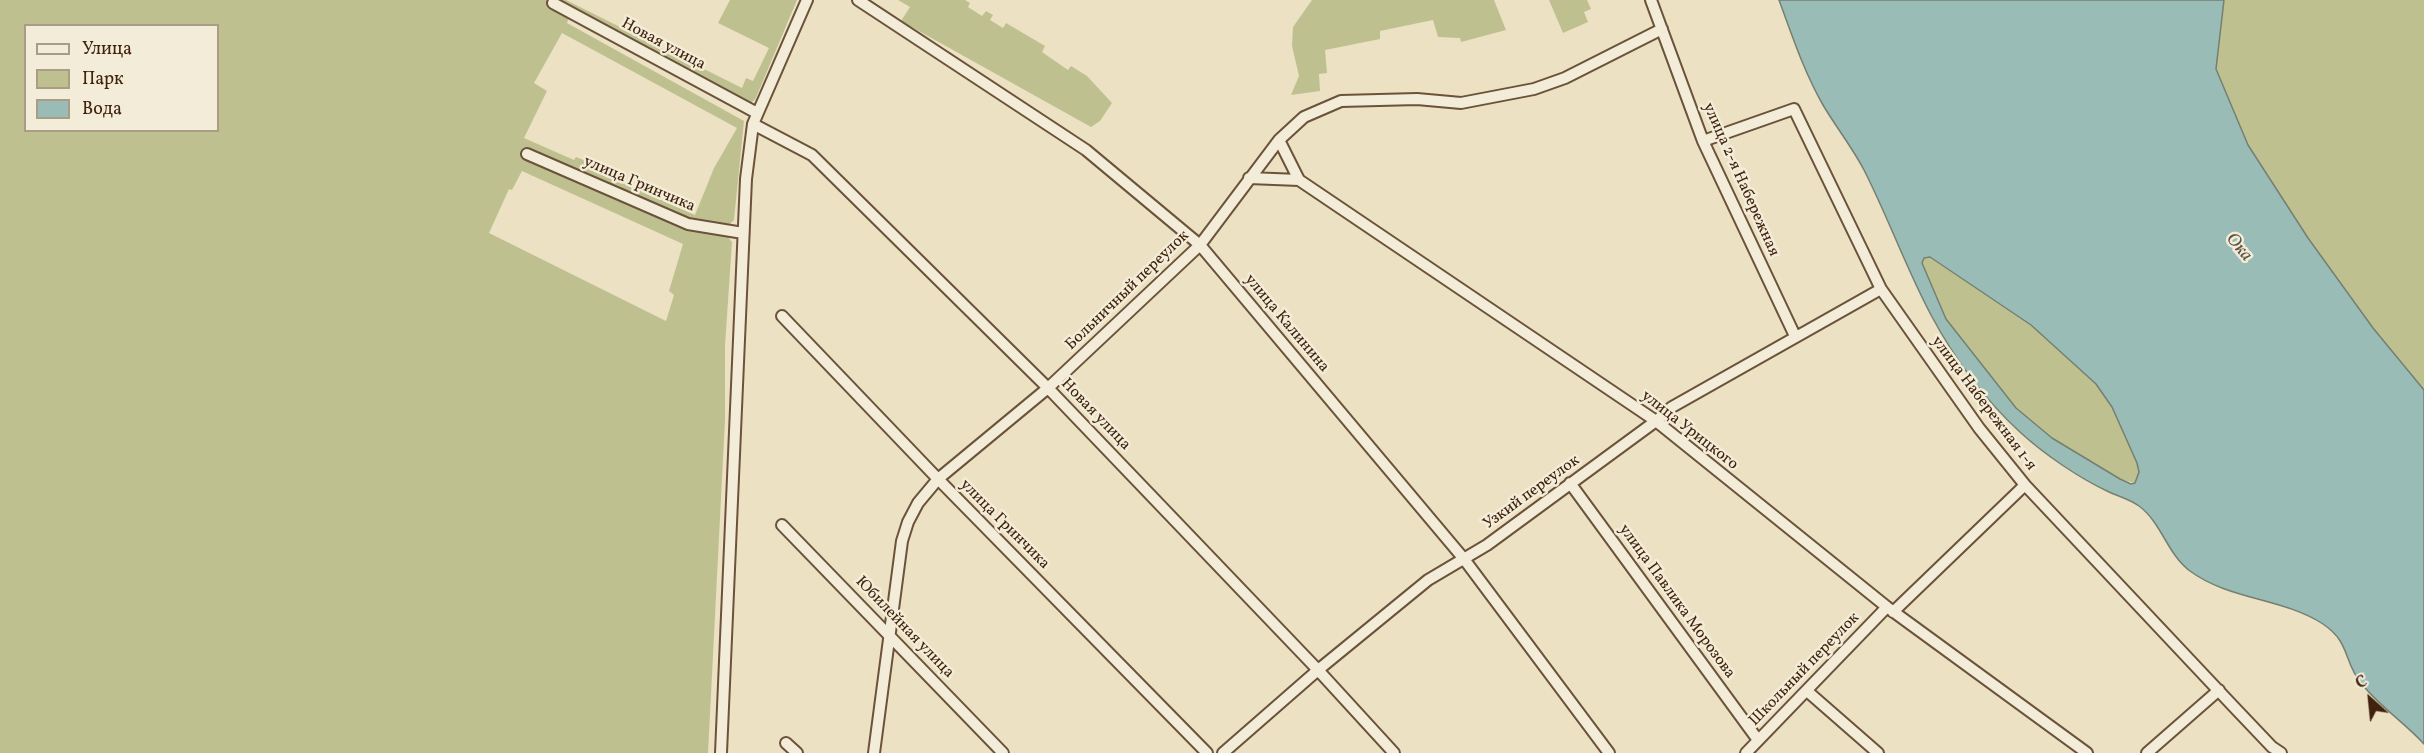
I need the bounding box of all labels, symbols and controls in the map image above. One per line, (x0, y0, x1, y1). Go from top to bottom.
street label: Новая улица (618, 15, 708, 75)
legend (24, 24, 219, 132)
text: Улица (82, 37, 132, 62)
text: Парк (82, 67, 124, 92)
text: Вода (82, 97, 122, 122)
street label: улица 2-я Набережная (1697, 100, 1783, 260)
street label: улица Гринчика (580, 153, 698, 217)
street label: Больничный переулок (1062, 227, 1194, 355)
water label: Ока (2220, 229, 2256, 267)
street label: улица Калинина (1239, 271, 1333, 377)
street label: улица Набережная 1-я (1926, 333, 2040, 475)
street label: Новая улица (1056, 375, 1134, 455)
street label: улица Урицкого (1637, 387, 1741, 475)
street label: Узкий переулок (1480, 452, 1584, 534)
street label: улица Гринчика (955, 476, 1053, 574)
street label: улица Павлика Морозова (1614, 521, 1738, 683)
street label: Юбилейная улица (850, 573, 958, 683)
street label: Школьный переулок (1746, 609, 1864, 731)
north arrow (2340, 669, 2400, 729)
text: С (2352, 671, 2371, 695)

